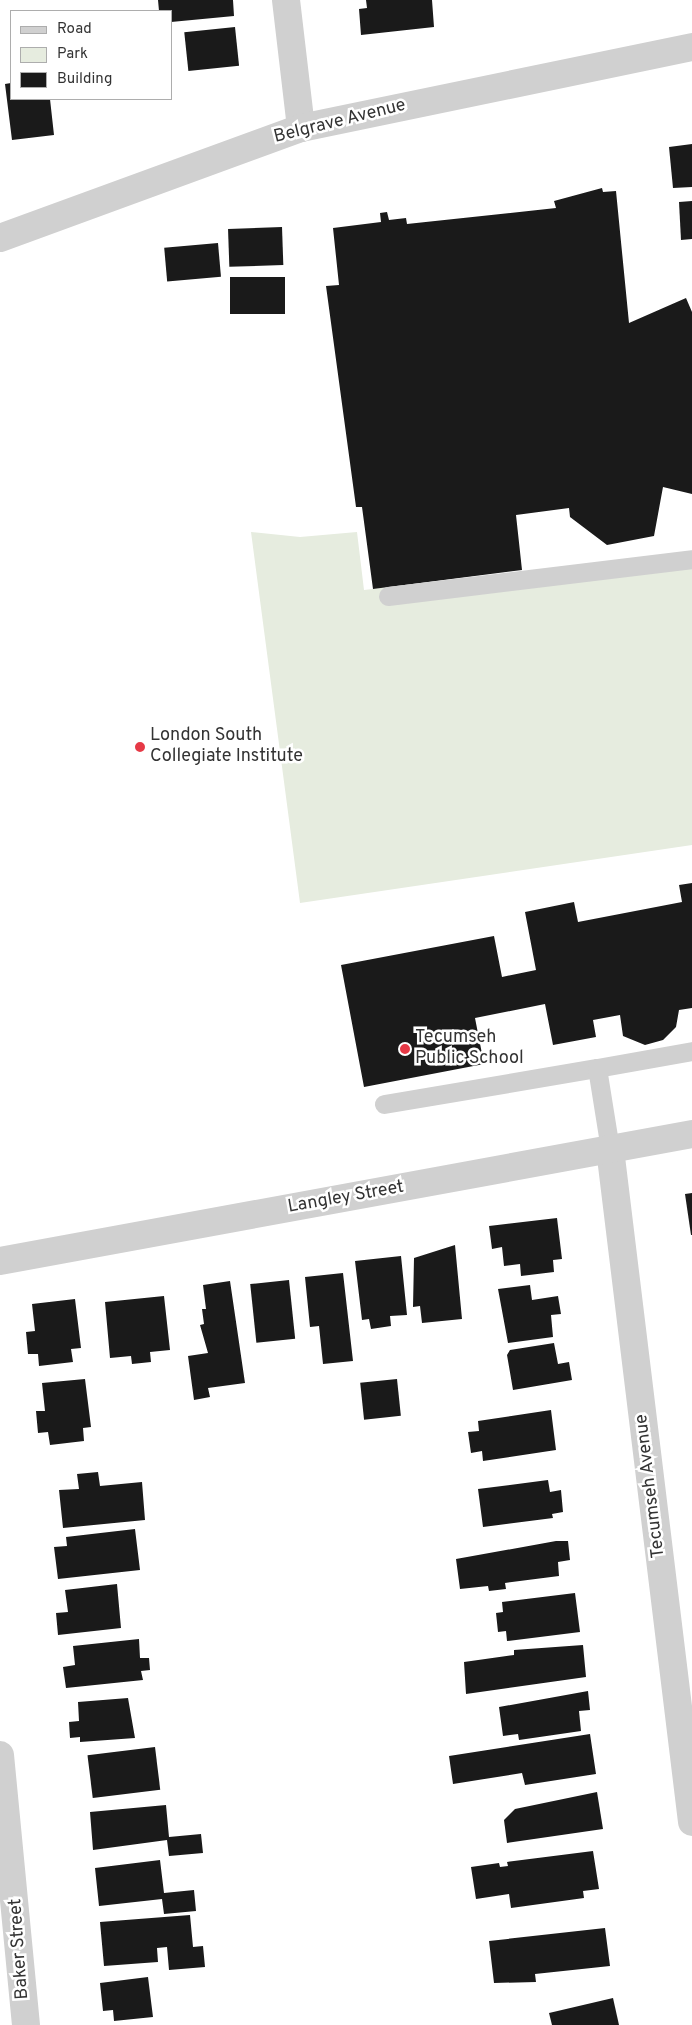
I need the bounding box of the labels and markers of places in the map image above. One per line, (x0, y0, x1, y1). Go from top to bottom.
place label: London South Collegiate Institute (150, 726, 303, 769)
marker: London South Collegiate Institute (134, 741, 146, 753)
place label: Tecumseh Public School (415, 1028, 524, 1070)
marker: Tecumseh Public School (399, 1043, 411, 1055)

